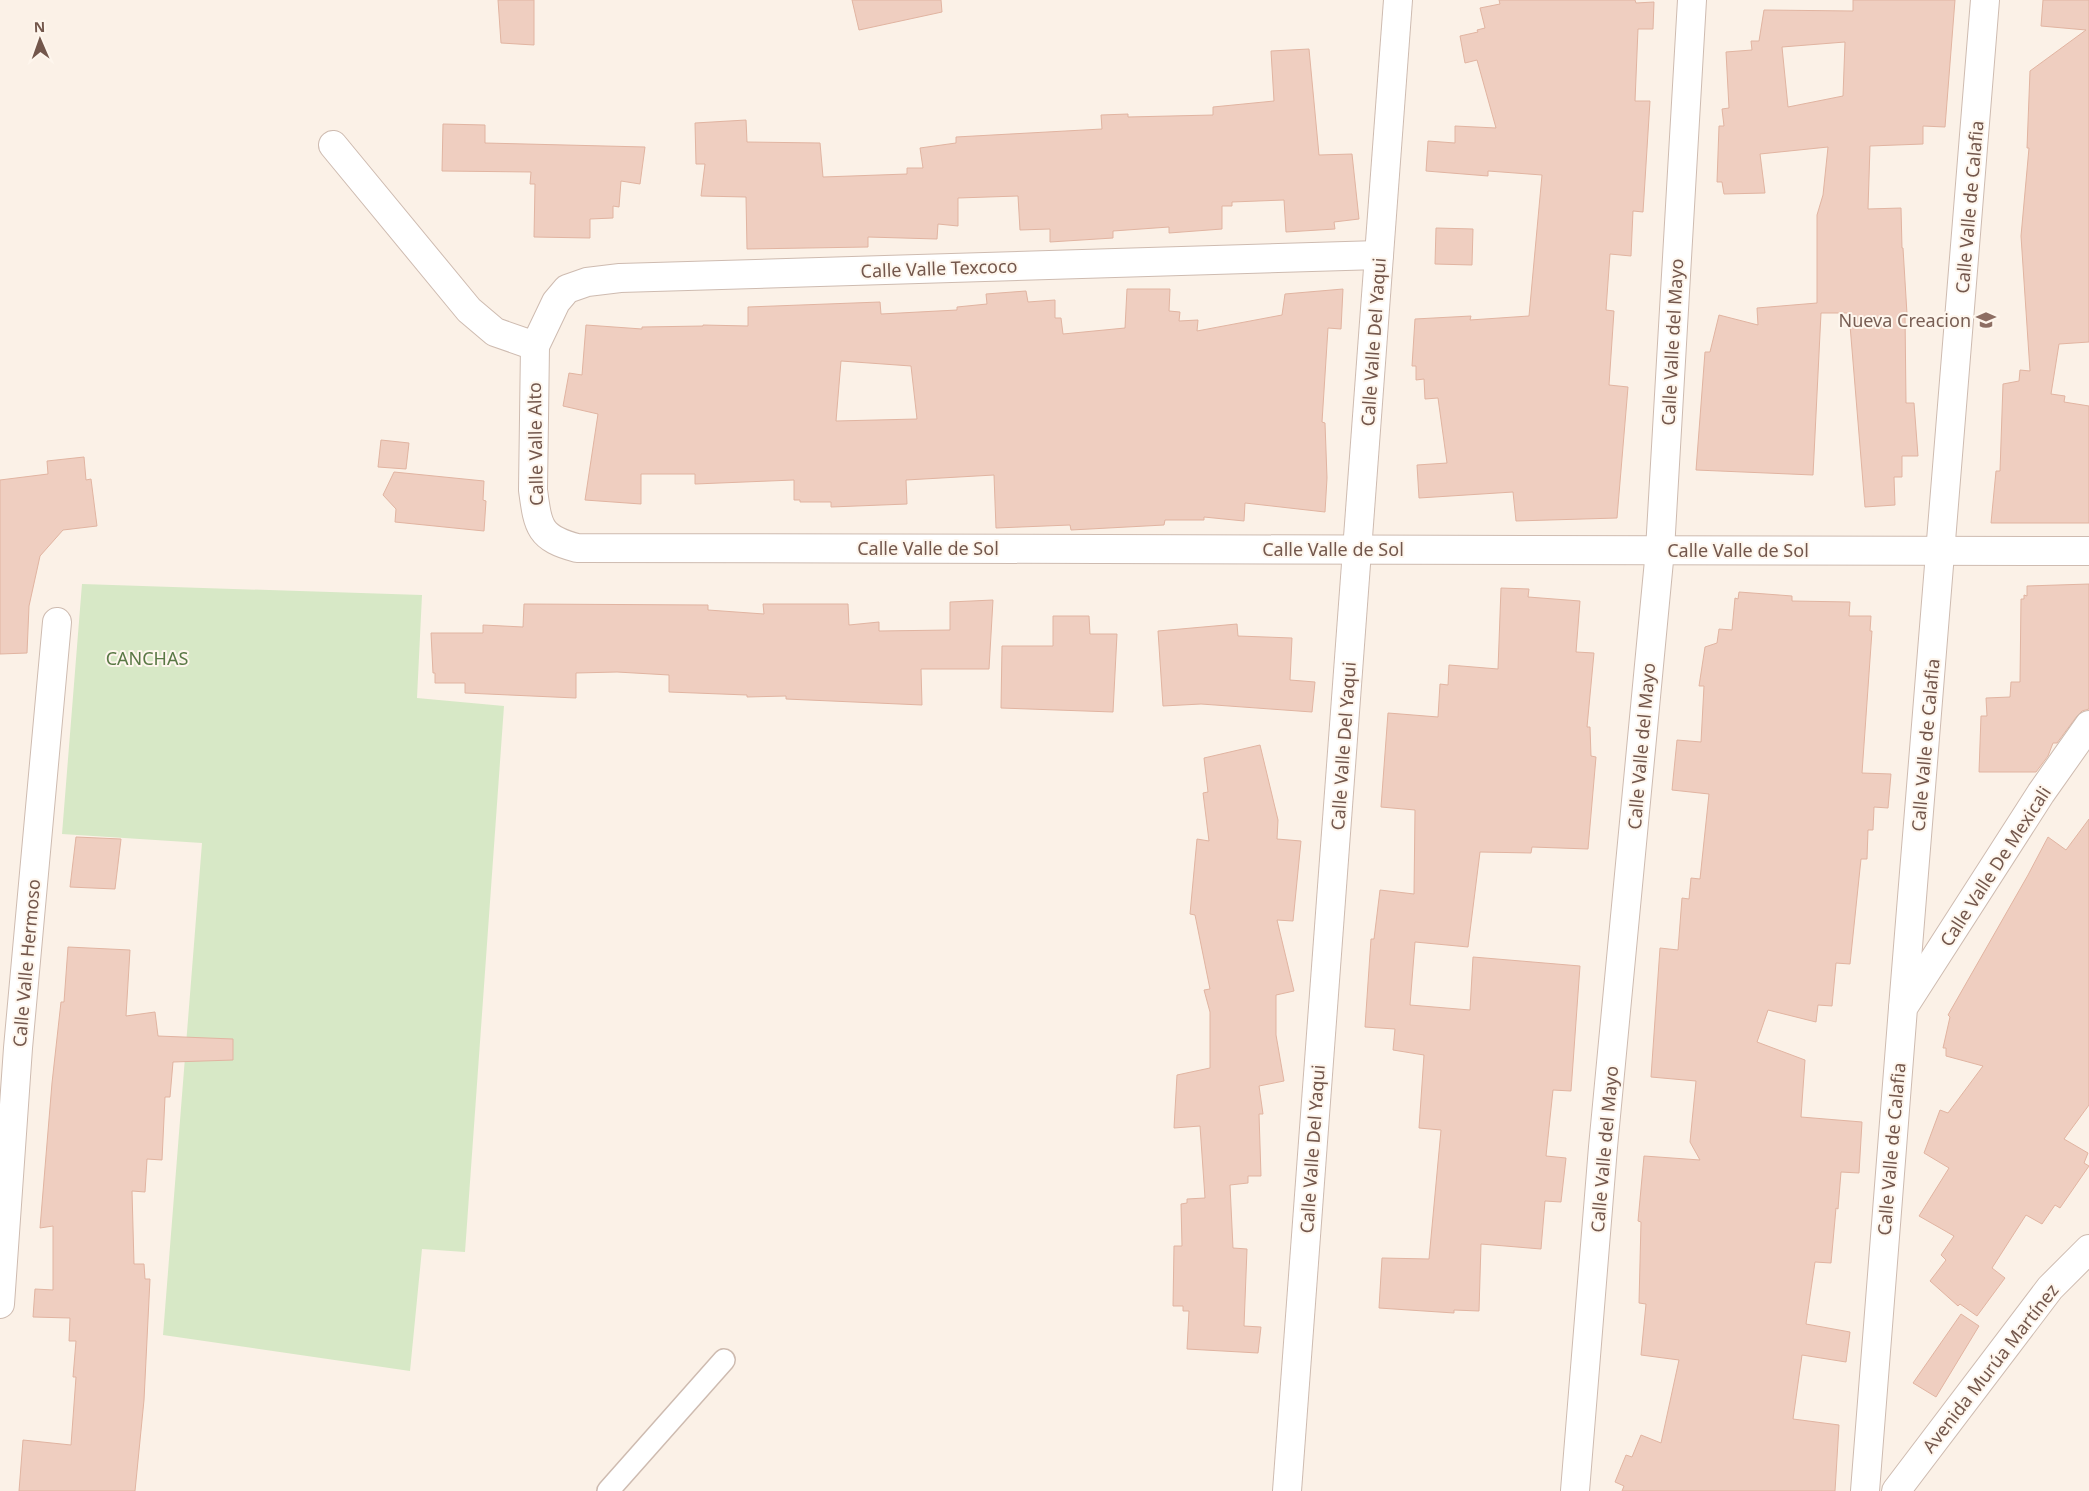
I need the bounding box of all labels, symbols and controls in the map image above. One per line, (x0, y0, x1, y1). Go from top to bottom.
north arrow (15, 15, 65, 65)
text: N (34, 17, 46, 36)
street label: Calle Valle de Calafia (1949, 120, 1989, 294)
street label: Calle Valle Texcoco (860, 253, 1018, 283)
street label: Calle Valle Del Yaqui (1355, 257, 1391, 427)
street label: Calle Valle del Mayo (1656, 258, 1688, 426)
place label: Nueva Creacion (1838, 308, 1971, 332)
school or university icon: Nueva Creacion (1975, 309, 1997, 331)
street label: Calle Valle Alto (522, 382, 548, 506)
street label: Calle Valle de Sol (857, 536, 999, 560)
street label: Calle Valle de Sol (1262, 537, 1404, 561)
street label: Calle Valle de Sol (1667, 538, 1809, 562)
park label: CANCHAS (106, 646, 188, 670)
street label: Calle Valle de Calafia (1905, 658, 1945, 832)
street label: Calle Valle Del Yaqui (1325, 661, 1361, 831)
street label: Calle Valle del Mayo (1622, 662, 1660, 830)
street label: Calle Valle De Mexicali (1934, 781, 2056, 951)
street label: Calle Valle Hermoso (7, 878, 45, 1048)
street label: Calle Valle de Calafia (1871, 1062, 1911, 1236)
street label: Calle Valle Del Yaqui (1294, 1064, 1330, 1234)
street label: Calle Valle del Mayo (1585, 1065, 1623, 1233)
street label: Avenida Murúa Martínez (1917, 1279, 2063, 1457)

